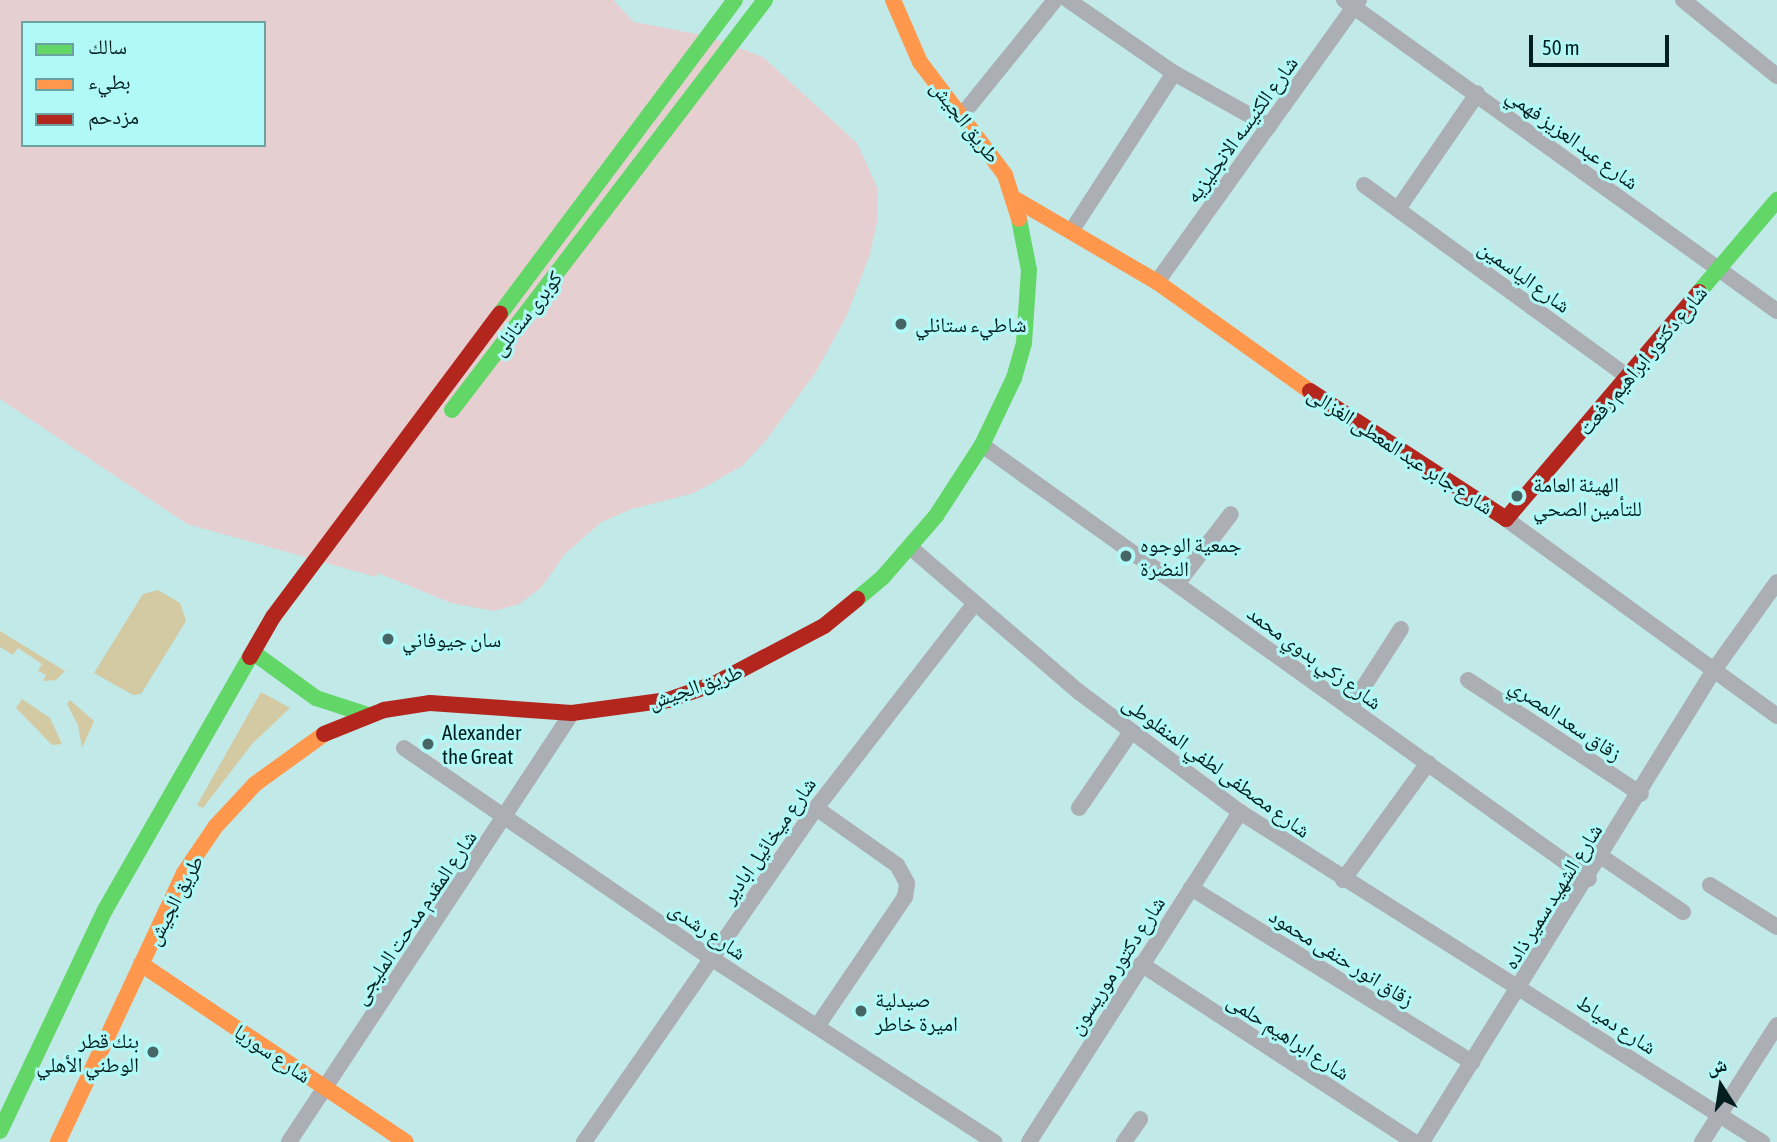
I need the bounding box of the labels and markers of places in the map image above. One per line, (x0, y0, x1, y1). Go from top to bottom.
place label: شاطيء ستانلي (915, 311, 1027, 337)
marker: شاطيء ستانلي (893, 316, 909, 332)
place label: الهيئة العامة للتأمين الصحي (1533, 471, 1642, 521)
marker: الهيئة العامة للتأمين الصحي (1507, 486, 1527, 506)
place label: جمعية الوجوه النضرة (1140, 531, 1242, 581)
marker: جمعية الوجوه النضرة (1118, 548, 1134, 564)
place label: سان جيوفاني (402, 626, 501, 652)
marker: سان جيوفاني (380, 631, 396, 647)
place label: Alexander the Great (442, 719, 521, 769)
marker: Alexander the Great (420, 736, 436, 752)
place label: صيدلية اميرة خاطر (875, 986, 958, 1036)
marker: صيدلية اميرة خاطر (853, 1003, 869, 1019)
place label: بنك قطر الوطني الأهلي (36, 1027, 139, 1077)
marker: بنك قطر الوطني الأهلي (145, 1044, 161, 1060)

